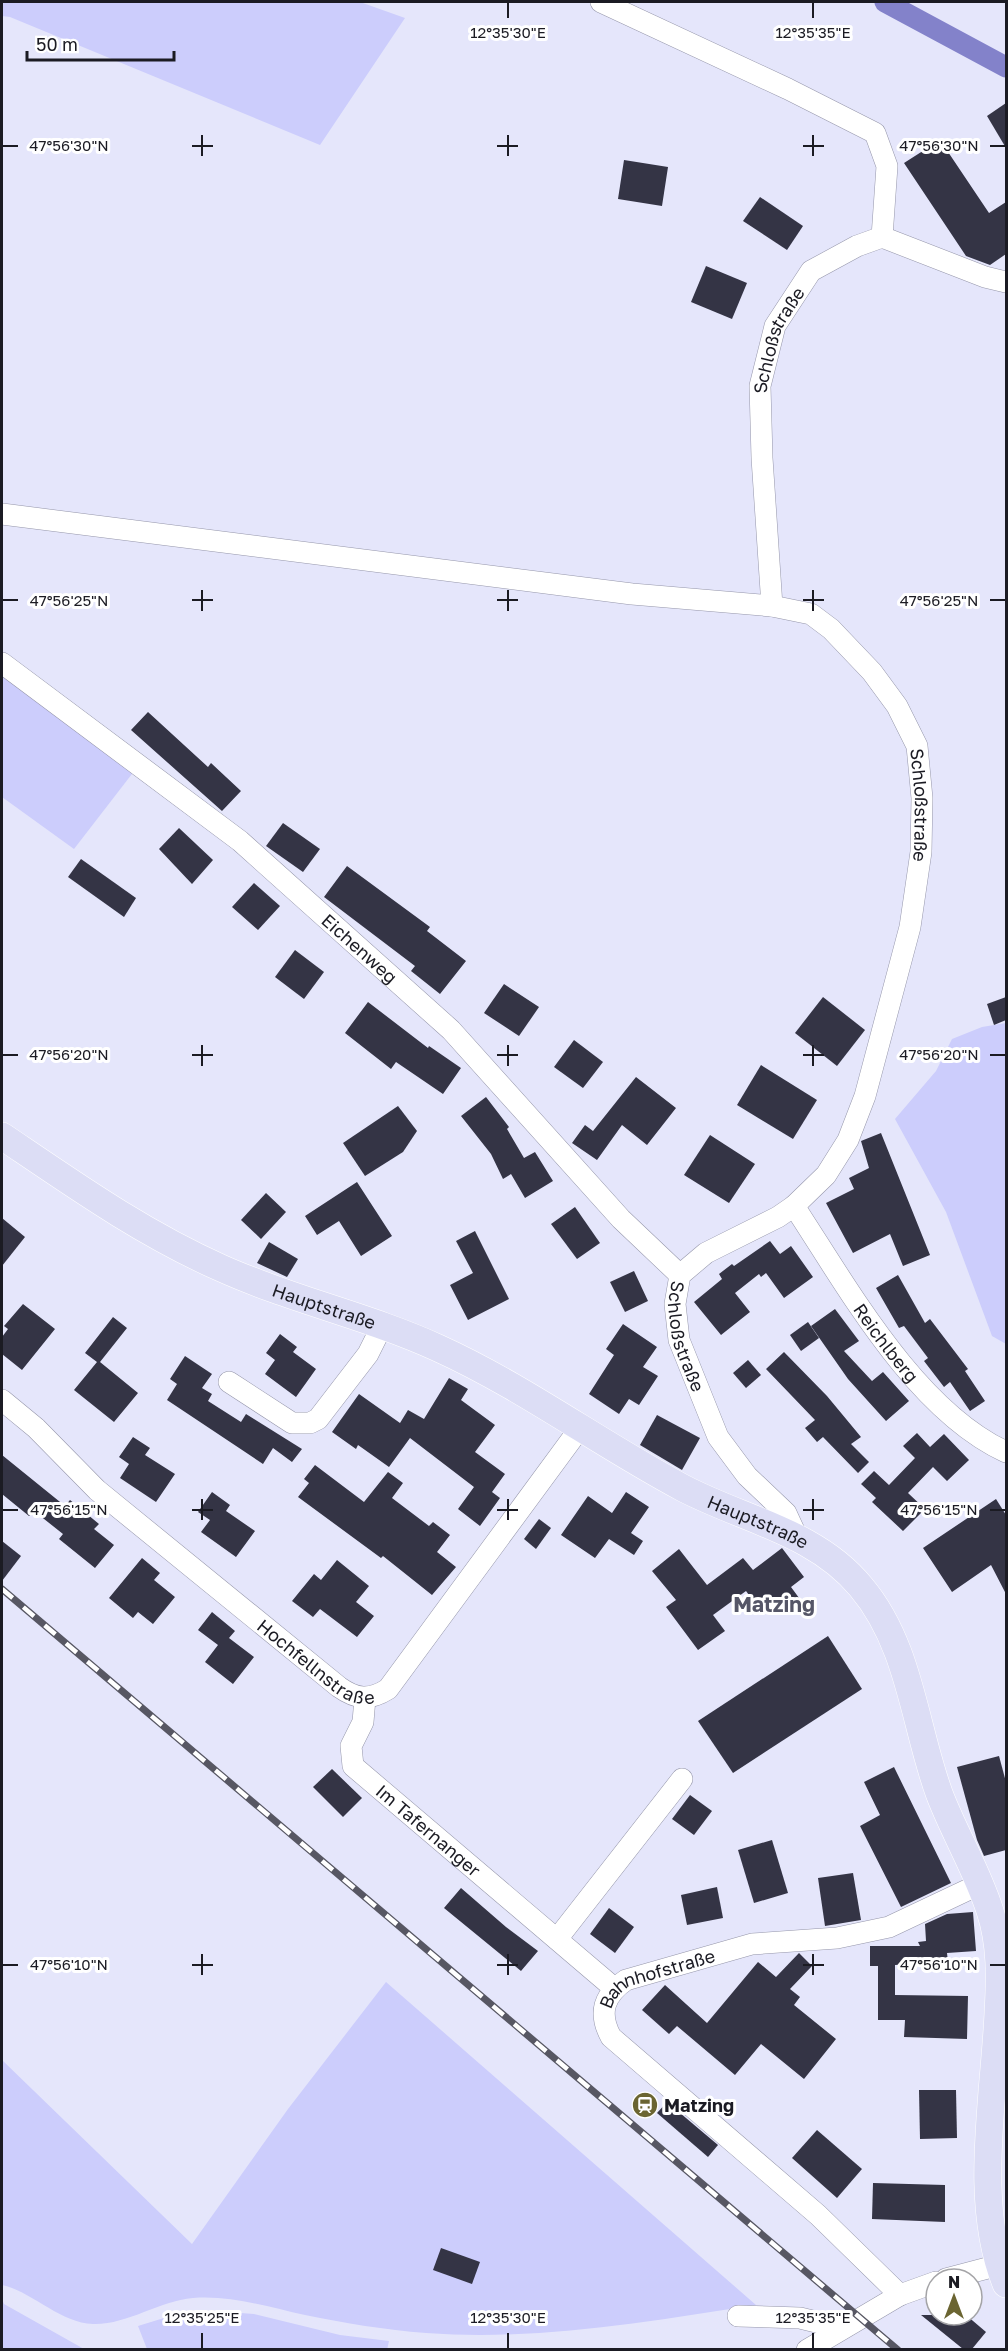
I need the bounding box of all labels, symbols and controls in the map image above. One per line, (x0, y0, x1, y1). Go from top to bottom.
text: 12°35'30"E (470, 23, 546, 41)
text: 12°35'35"E (775, 23, 851, 41)
scale bar (27, 24, 174, 62)
text: 50 m (36, 33, 78, 55)
text: 47°56'30"N (29, 136, 109, 154)
text: 47°56'30"N (899, 136, 979, 154)
street label: Schloßstraße (749, 283, 809, 394)
text: 47°56'25"N (30, 591, 108, 609)
text: 47°56'25"N (900, 591, 978, 609)
street label: Schloßstraße (906, 747, 933, 863)
street label: Eichenweg (317, 909, 402, 988)
text: 47°56'20"N (29, 1045, 109, 1063)
text: 47°56'20"N (899, 1045, 979, 1063)
street label: Hauptstraße (269, 1278, 379, 1334)
street label: Schloßstraße (664, 1279, 710, 1395)
street label: Reichlberg (849, 1299, 923, 1387)
street label: Hauptstraße (704, 1490, 812, 1553)
text: 47°56'15"N (30, 1500, 108, 1518)
text: 47°56'15"N (900, 1500, 978, 1518)
district label: Matzing (733, 1591, 815, 1617)
street label: Hochfellnstraße (253, 1614, 376, 1708)
street label: Im Tafernanger (372, 1779, 485, 1881)
street label: Bahnhofstraße (594, 1944, 717, 2011)
text: 47°56'10"N (30, 1955, 108, 1973)
text: 47°56'10"N (900, 1955, 978, 1973)
station icon: Matzing (630, 2090, 660, 2120)
place label: Matzing (664, 2094, 734, 2116)
north arrow (924, 2267, 984, 2327)
text: N (948, 2272, 960, 2292)
text: 12°35'25"E (164, 2308, 240, 2326)
text: 12°35'30"E (470, 2308, 546, 2326)
text: 12°35'35"E (775, 2308, 851, 2326)

